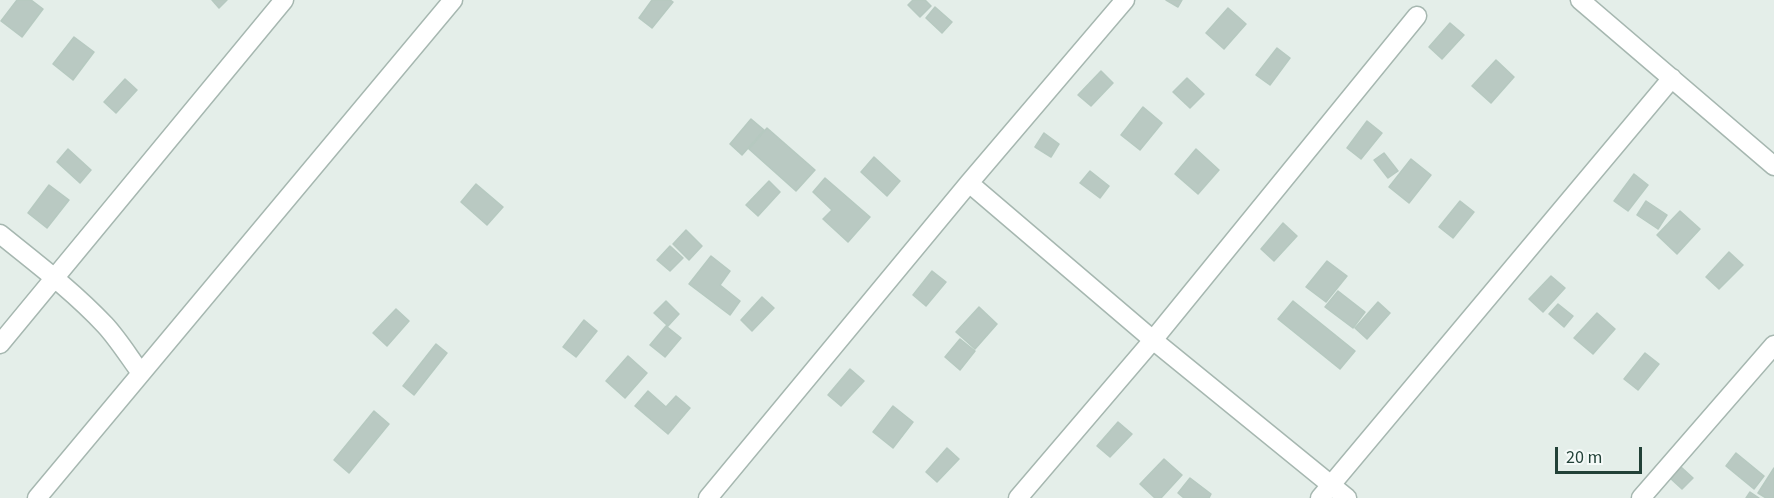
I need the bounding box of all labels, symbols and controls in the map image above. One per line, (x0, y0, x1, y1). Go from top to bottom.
scale bar (1558, 435, 1645, 473)
text: 20 m (1566, 445, 1602, 470)

